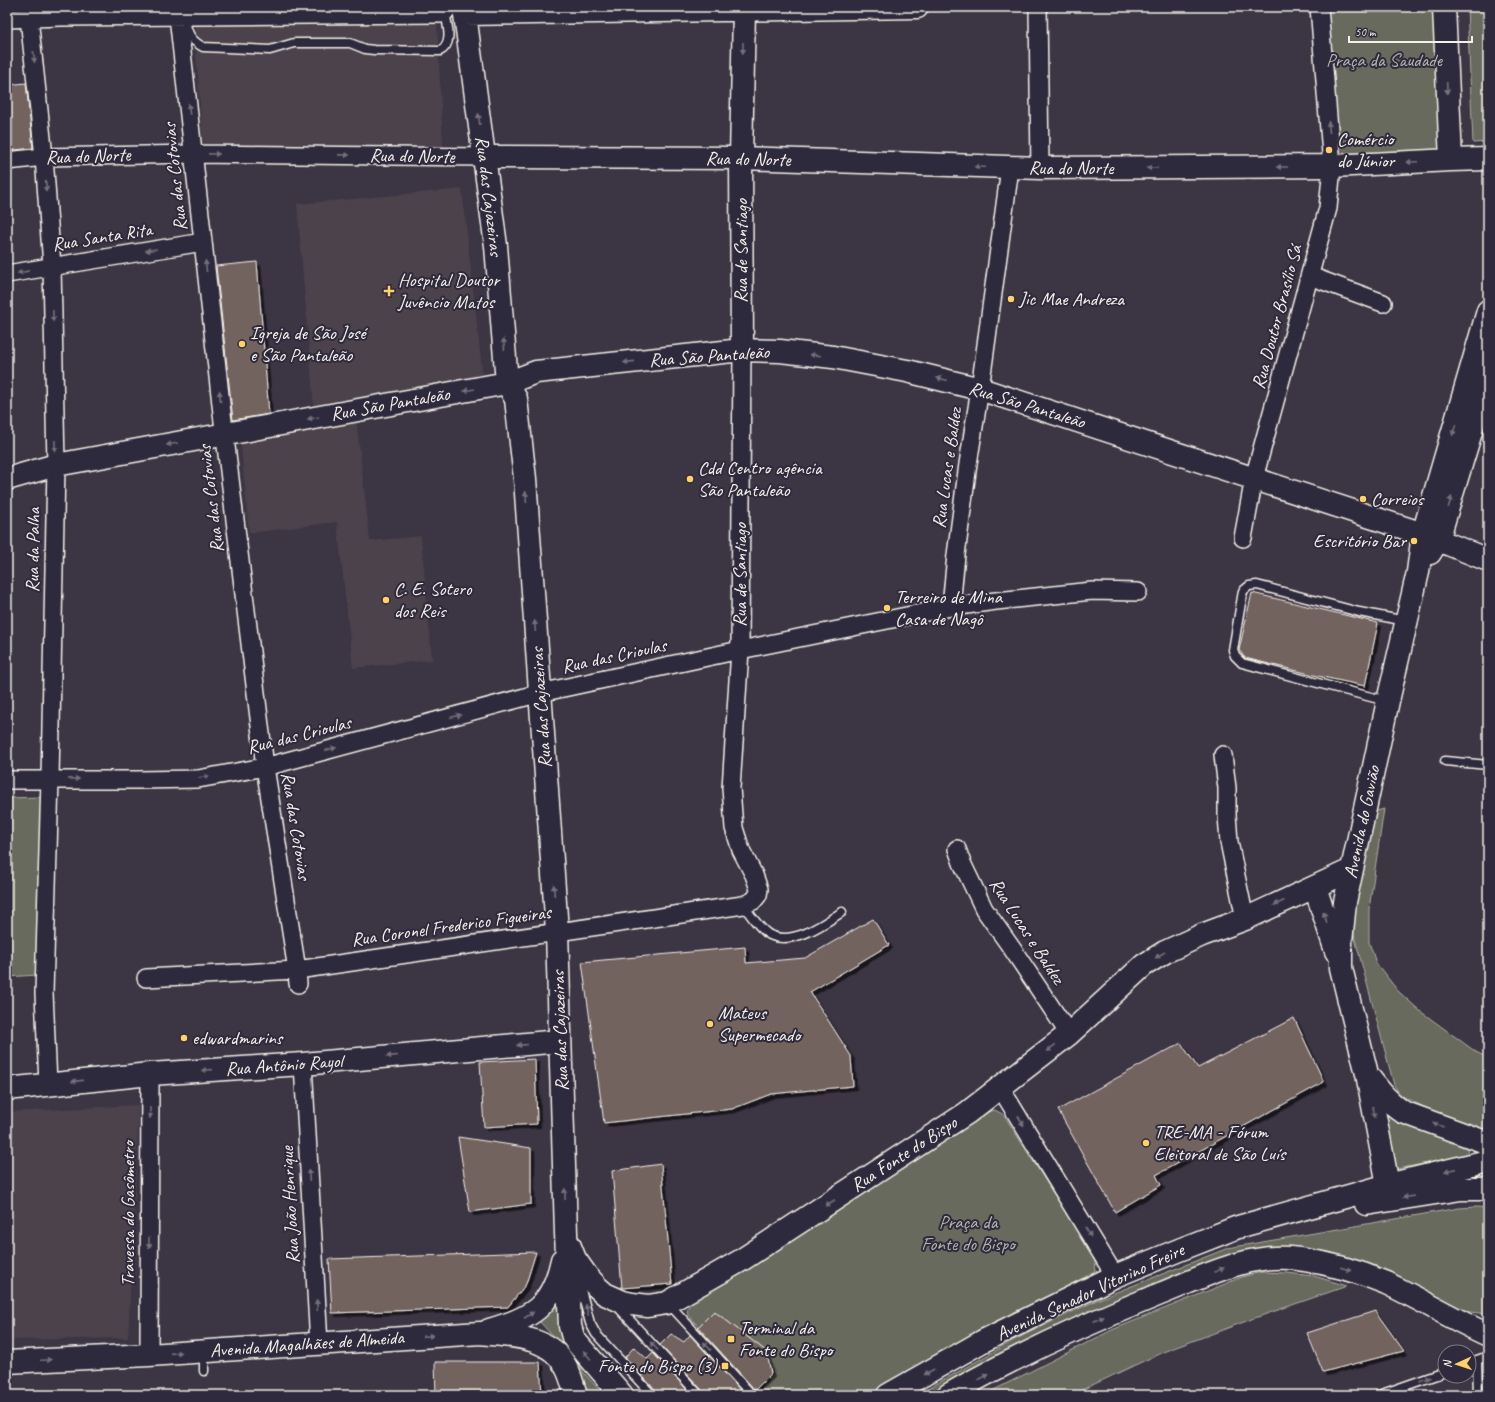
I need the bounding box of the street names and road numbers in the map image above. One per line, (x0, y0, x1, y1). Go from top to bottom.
street label: Rua das Cotovias (157, 120, 193, 232)
street label: Rua das Cajazeiras (470, 135, 508, 259)
street label: Rua do Norte (45, 142, 133, 169)
street label: Rua do Norte (369, 143, 457, 169)
street label: Rua do Norte (705, 146, 793, 172)
street label: Rua do Norte (1028, 156, 1115, 180)
street label: Rua de Santiago (729, 198, 753, 303)
street label: Rua Santa Rita (50, 217, 156, 257)
street label: Rua Doutor Brasílio Sá (1246, 241, 1308, 392)
street label: Rua São Pantaleão (648, 340, 771, 372)
street label: Rua São Pantaleão (966, 376, 1089, 434)
street label: Rua São Pantaleão (329, 382, 453, 426)
street label: Rua Lucas e Baldez (927, 404, 968, 530)
street label: Rua das Cotovias (192, 442, 230, 554)
street label: Rua da Palha (20, 506, 46, 592)
street label: Rua de Santiago (728, 522, 752, 627)
street label: Rua das Crioulas (560, 633, 670, 679)
street label: Rua das Cajazeiras (525, 645, 557, 769)
street label: Rua das Crioulas (245, 710, 355, 760)
street label: Avenida do Gavião (1338, 762, 1386, 880)
street label: Rua das Cotovias (276, 771, 317, 883)
street label: Rua Lucas e Baldez (984, 874, 1071, 990)
street label: Rua Coronel Frederico Figueiras (350, 900, 555, 952)
street label: Rua das Cajazeiras (546, 969, 574, 1092)
street label: Rua Antônio Rayol (225, 1049, 347, 1081)
street label: Rua Fonte do Bispo (846, 1110, 963, 1197)
street label: Travessa do Gasômetro (116, 1139, 140, 1287)
street label: Rua João Henrique (275, 1144, 305, 1264)
street label: Avenida Senador Vitorino Freire (992, 1237, 1190, 1346)
street label: Avenida Magalhães de Almeida (209, 1325, 406, 1363)

